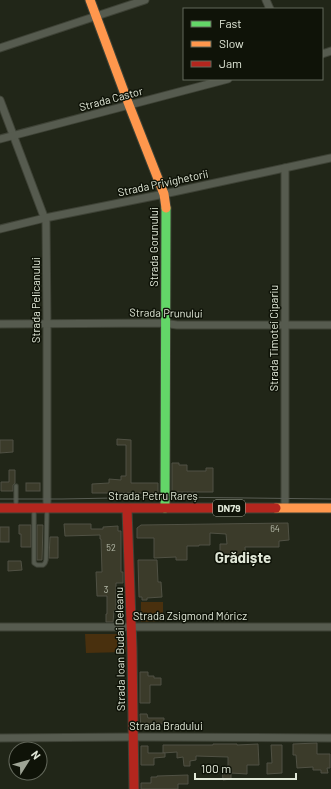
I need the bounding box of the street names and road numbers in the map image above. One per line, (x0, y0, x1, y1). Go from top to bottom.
street label: Strada Castor (78, 84, 144, 113)
street label: Strada Privighetorii (116, 167, 210, 198)
street label: Strada Gorunului (147, 207, 160, 287)
street label: Strada Pelicanului (29, 257, 42, 343)
street label: Strada Timotei Cipariu (267, 285, 280, 391)
street label: Strada Prunului (129, 305, 203, 320)
street label: Strada Petru Rareș (108, 489, 198, 502)
road number: DN79 (213, 500, 245, 516)
street label: Strada Ioan Budai Deleanu (112, 587, 127, 711)
street label: Strada Zsigmond Móricz (133, 609, 247, 622)
street label: Strada Bradului (129, 719, 203, 732)

